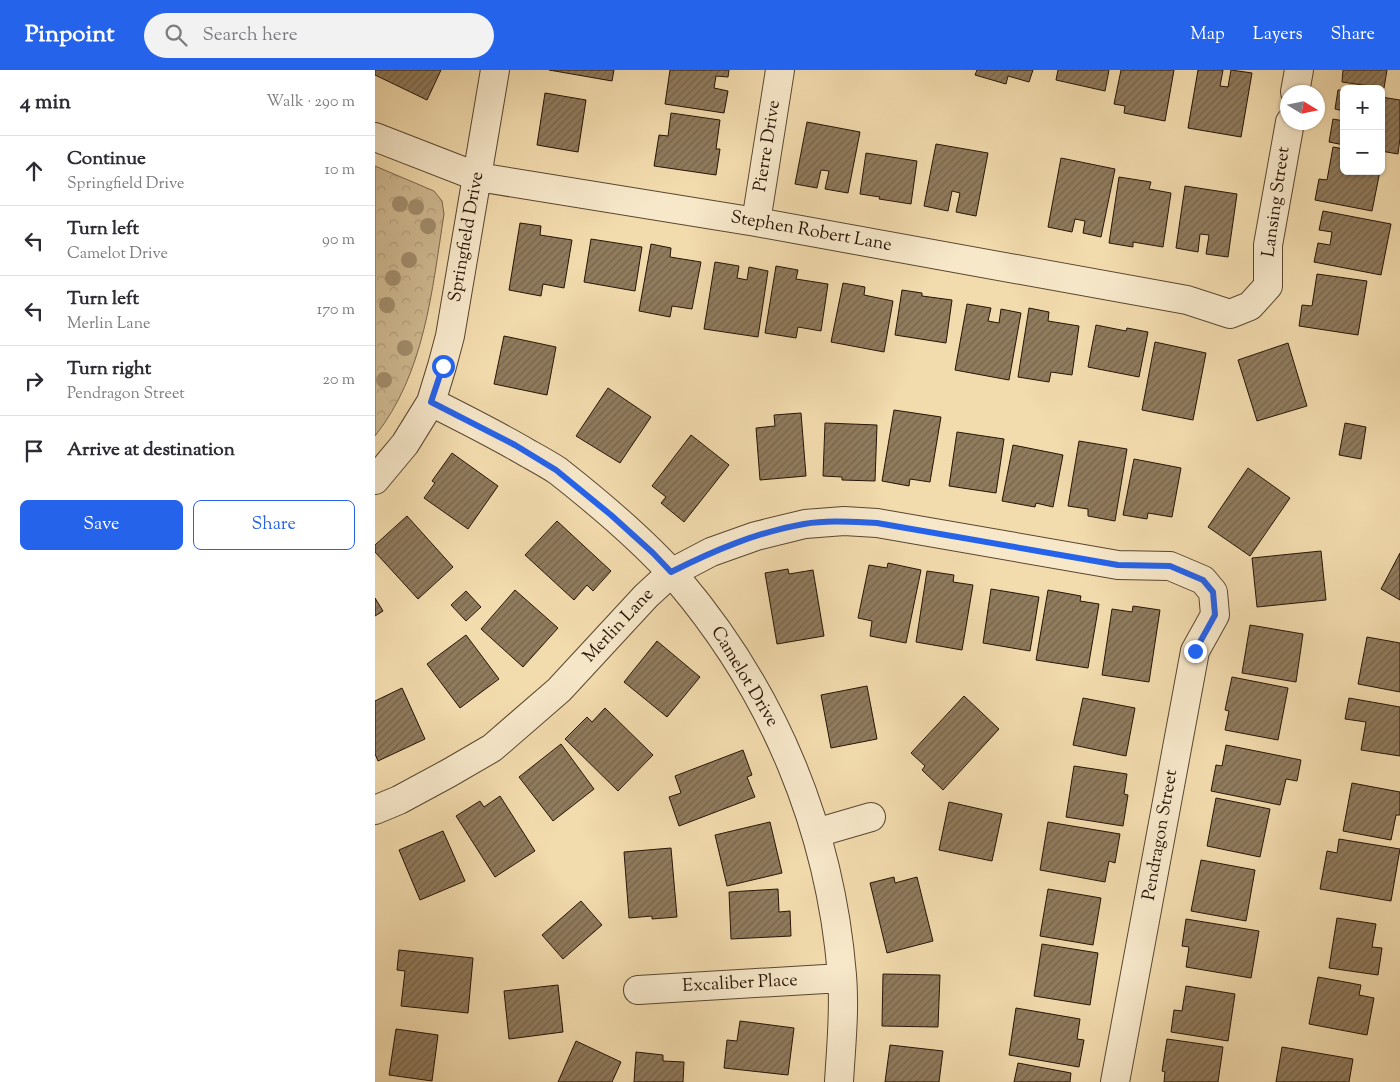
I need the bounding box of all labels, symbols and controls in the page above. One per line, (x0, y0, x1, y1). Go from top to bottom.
search box (144, 13, 494, 58)
text: Pinpoint (25, 18, 114, 52)
icon: search (162, 21, 190, 49)
text: Search here (202, 22, 298, 49)
text: Map (1190, 22, 1225, 48)
text: Layers (1253, 22, 1303, 48)
text: Share (1331, 22, 1375, 48)
north arrow (1280, 85, 1325, 130)
map controls (1340, 85, 1385, 175)
button: + (1340, 85, 1385, 130)
text: 4 min (20, 88, 71, 118)
text: Walk · 290 m (266, 91, 355, 114)
street label: Pierre Drive (748, 98, 788, 194)
button: − (1340, 130, 1385, 175)
street label: Lansing Street (1256, 145, 1298, 259)
text: Continue (67, 146, 146, 173)
icon: ahead (20, 157, 48, 185)
text: 10 m (325, 159, 355, 182)
street label: Springfield Drive (443, 170, 491, 304)
text: Springfield Drive (67, 173, 184, 196)
street label: Stephen Robert Lane (728, 205, 894, 259)
text: Turn left (67, 216, 139, 243)
icon: left (20, 227, 48, 255)
text: 90 m (322, 229, 355, 252)
text: Camelot Drive (67, 243, 168, 266)
text: Turn left (67, 286, 139, 313)
icon: left (20, 297, 48, 325)
text: 170 m (317, 299, 355, 322)
text: Merlin Lane (67, 313, 151, 336)
route start (432, 355, 455, 378)
text: Turn right (67, 356, 151, 383)
icon: right (20, 367, 48, 395)
text: 20 m (322, 369, 355, 392)
text: Pendragon Street (67, 383, 185, 406)
icon: arrive (20, 437, 48, 465)
text: Arrive at destination (67, 437, 235, 464)
button: Save (20, 500, 183, 550)
button: Share (193, 500, 355, 550)
street label: Merlin Lane (577, 583, 661, 669)
street label: Camelot Drive (704, 622, 784, 732)
route end (1184, 640, 1207, 663)
street label: Pendragon Street (1137, 767, 1185, 903)
street label: Excaliber Place (682, 968, 798, 1000)

